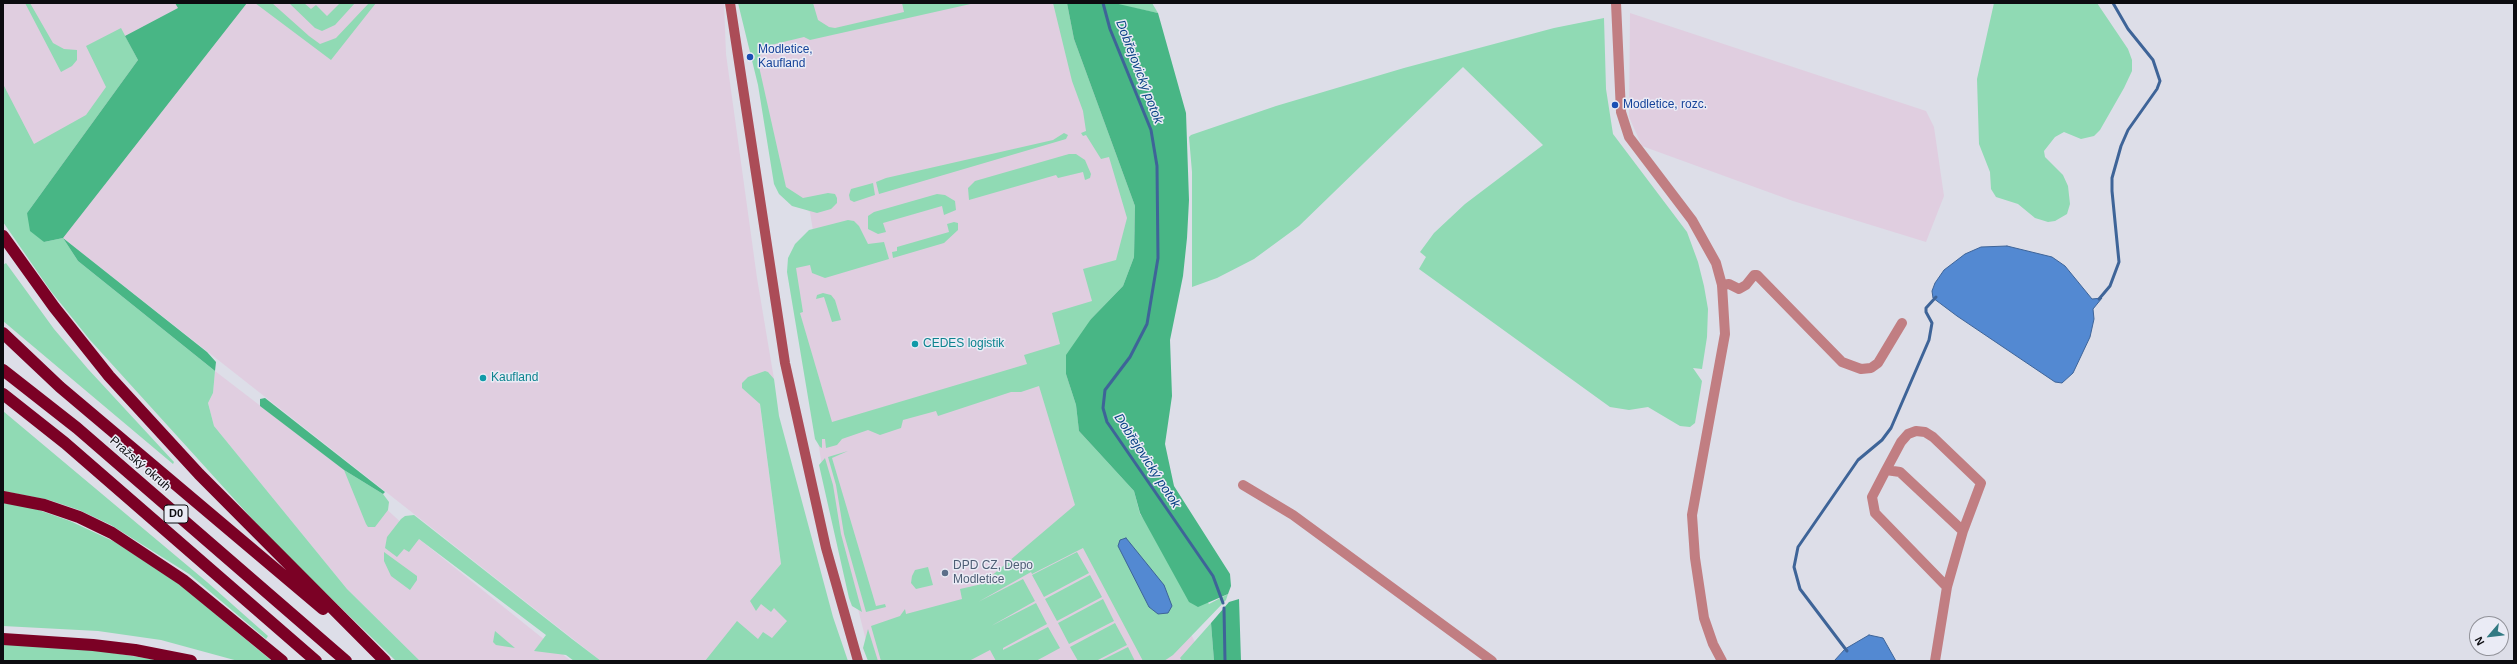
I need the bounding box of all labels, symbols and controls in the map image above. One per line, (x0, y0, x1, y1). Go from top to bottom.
water label: Dobřejovický potok (1112, 18, 1166, 126)
place label: Modletice, Kaufland (758, 43, 813, 71)
marker: Modletice, Kaufland (745, 52, 755, 62)
place label: Modletice, rozc. (1623, 98, 1707, 112)
marker: Modletice, rozc. (1610, 100, 1620, 110)
place label: CEDES logistik (923, 337, 1004, 351)
marker: CEDES logistik (910, 339, 920, 349)
place label: Kaufland (491, 371, 538, 385)
marker: Kaufland (478, 373, 488, 383)
water label: Dobřejovický potok (1111, 411, 1183, 511)
street label: Pražský okruh (107, 434, 173, 494)
road number: D0 (164, 505, 188, 523)
place label: DPD CZ, Depo Modletice (953, 559, 1033, 587)
marker: DPD CZ, Depo Modletice (940, 568, 950, 578)
north arrow (2469, 616, 2509, 656)
text: N (2472, 635, 2486, 647)

